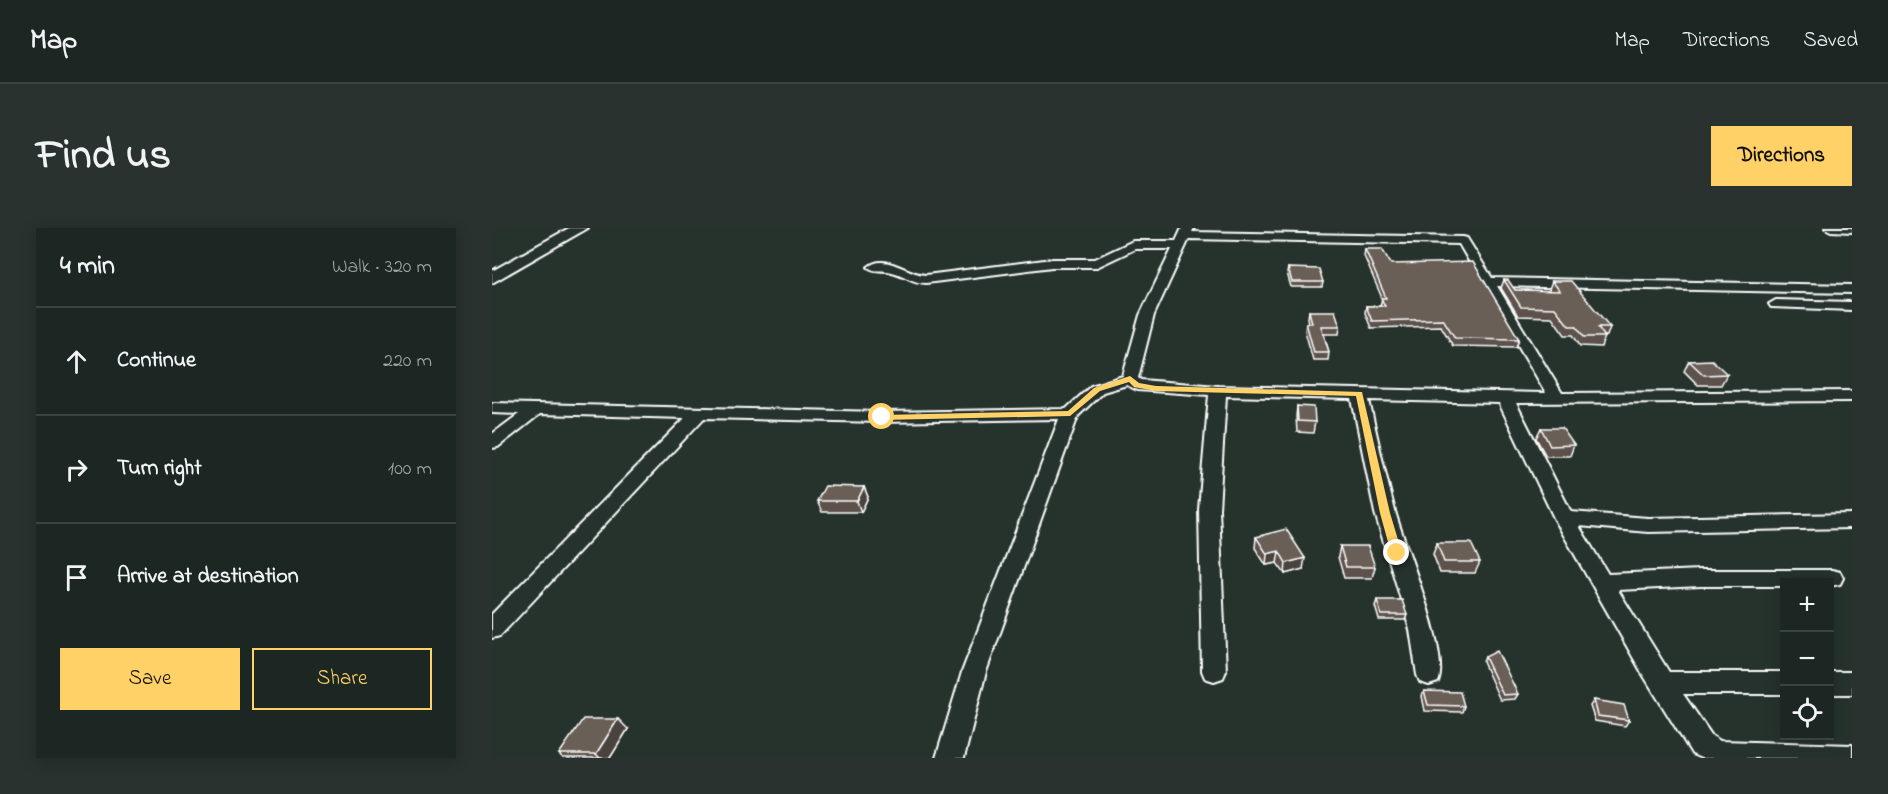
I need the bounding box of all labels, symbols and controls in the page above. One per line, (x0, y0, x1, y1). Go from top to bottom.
text: Map (30, 21, 77, 62)
text: Map (1614, 26, 1650, 56)
text: Directions (1683, 26, 1770, 56)
text: Saved (1803, 26, 1858, 56)
text: Find us (36, 126, 171, 187)
button: Directions (1711, 126, 1852, 186)
text: 4 min (60, 248, 115, 286)
text: Walk · 320 m (332, 253, 432, 282)
icon: ahead (60, 345, 93, 378)
text: Continue (117, 345, 196, 377)
text: 220 m (383, 347, 432, 376)
route start (868, 403, 894, 429)
icon: right (60, 453, 93, 486)
text: Turn right (117, 453, 202, 485)
text: 100 m (388, 455, 432, 484)
route end (1383, 539, 1409, 565)
icon: arrive (60, 561, 93, 594)
text: Arrive at destination (117, 561, 299, 593)
map controls (1780, 578, 1834, 740)
button: + (1780, 578, 1834, 632)
button: − (1780, 632, 1834, 686)
button: Save (60, 648, 240, 710)
button: Share (252, 648, 432, 710)
button: locate (1780, 686, 1834, 740)

